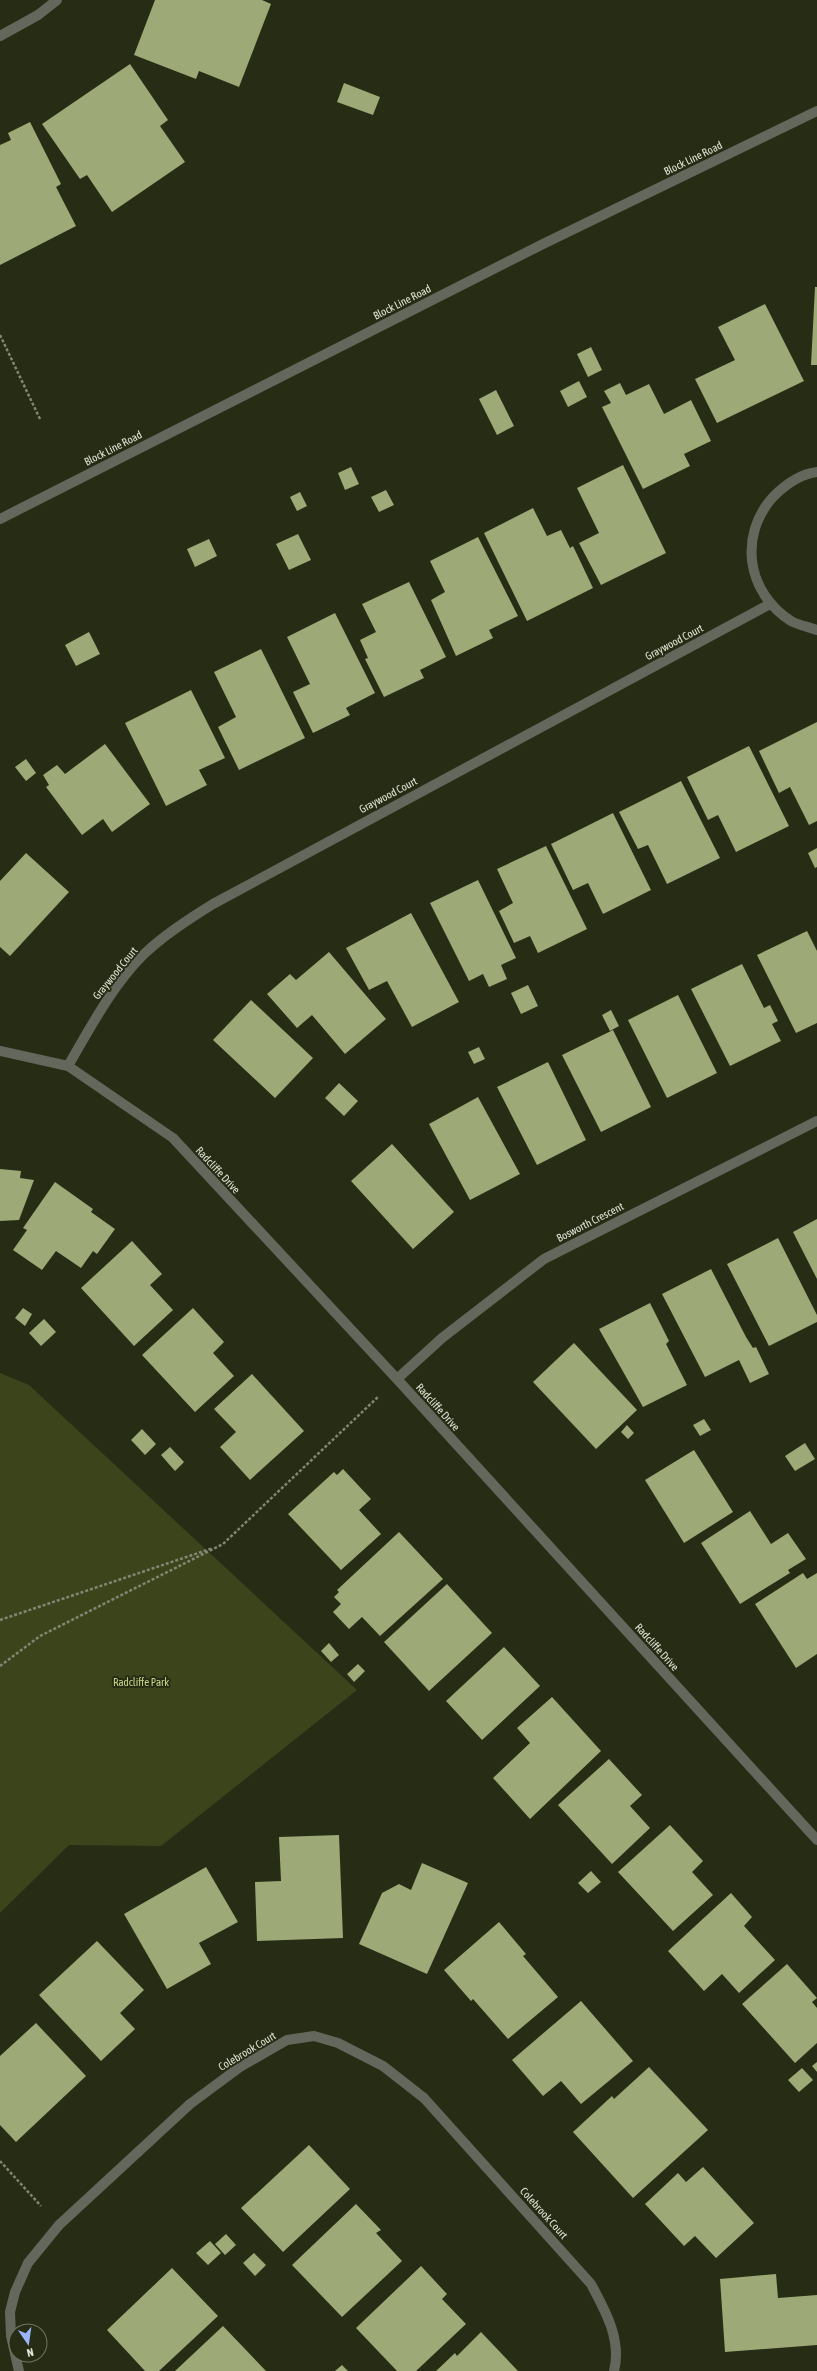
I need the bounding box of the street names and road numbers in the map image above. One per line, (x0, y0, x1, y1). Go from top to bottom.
street label: Block Line Road (662, 139, 724, 177)
street label: Block Line Road (371, 282, 433, 322)
street label: Block Line Road (82, 428, 144, 468)
street label: Graywood Court (643, 622, 705, 662)
street label: Graywood Court (357, 775, 419, 815)
street label: Graywood Court (90, 944, 140, 1002)
street label: Radcliffe Drive (193, 1144, 243, 1196)
street label: Bosworth Crescent (554, 1200, 626, 1244)
street label: Radcliffe Drive (414, 1381, 462, 1433)
street label: Radcliffe Drive (633, 1621, 681, 1673)
street label: Colebrook Court (216, 2029, 278, 2073)
street label: Colebrook Court (518, 2185, 570, 2241)

